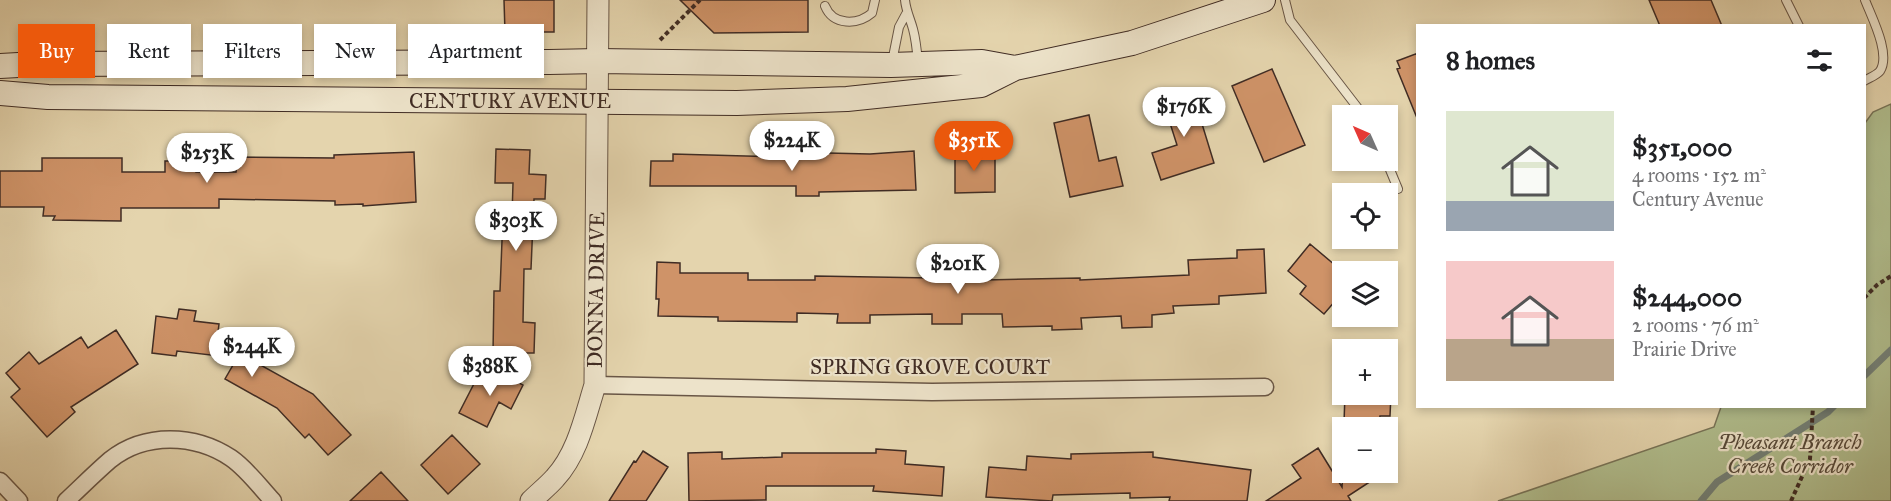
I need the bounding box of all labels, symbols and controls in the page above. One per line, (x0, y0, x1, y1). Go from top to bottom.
chip: Buy (18, 24, 95, 78)
chip: Rent (107, 24, 191, 78)
chip: Filters (203, 24, 302, 78)
chip: New (314, 24, 396, 78)
chip: Apartment (408, 24, 544, 78)
text: 8 homes (1446, 44, 1535, 76)
icon: filters (1803, 44, 1836, 77)
pin: $176K (1142, 87, 1226, 138)
street label: CENTURY AVENUE (409, 88, 611, 114)
text: $176K (1157, 94, 1211, 118)
north arrow (1332, 105, 1398, 171)
map controls (1332, 105, 1398, 483)
pin: $224K (750, 121, 834, 172)
pin: $351K (932, 121, 1016, 172)
text: $224K (764, 128, 821, 152)
text: $351K (948, 128, 1000, 152)
text: $351,000 (1632, 131, 1732, 163)
pin: $253K (165, 133, 249, 184)
icon: home (1494, 135, 1566, 207)
text: $253K (180, 140, 234, 164)
text: 4 rooms · 152 m² (1632, 163, 1766, 187)
button: locate (1332, 183, 1398, 249)
text: Century Avenue (1632, 187, 1764, 211)
pin: $303K (474, 201, 558, 252)
text: $303K (489, 208, 543, 232)
street label: DONNA DRIVE (582, 212, 610, 368)
pin: $201K (916, 244, 1000, 295)
text: $201K (930, 251, 986, 275)
button: layers (1332, 261, 1398, 327)
text: $244,000 (1632, 281, 1742, 313)
icon: home (1494, 285, 1566, 357)
text: 2 rooms · 76 m² (1632, 313, 1759, 337)
pin: $244K (210, 327, 294, 378)
text: $244K (223, 334, 281, 358)
text: Prairie Drive (1632, 337, 1737, 361)
button: + (1332, 339, 1398, 405)
pin: $388K (448, 346, 532, 397)
text: $388K (462, 353, 518, 377)
street label: SPRING GROVE COURT (810, 354, 1050, 380)
button: − (1332, 417, 1398, 483)
park label: Pheasant Branch Creek Corridor (1718, 429, 1862, 479)

